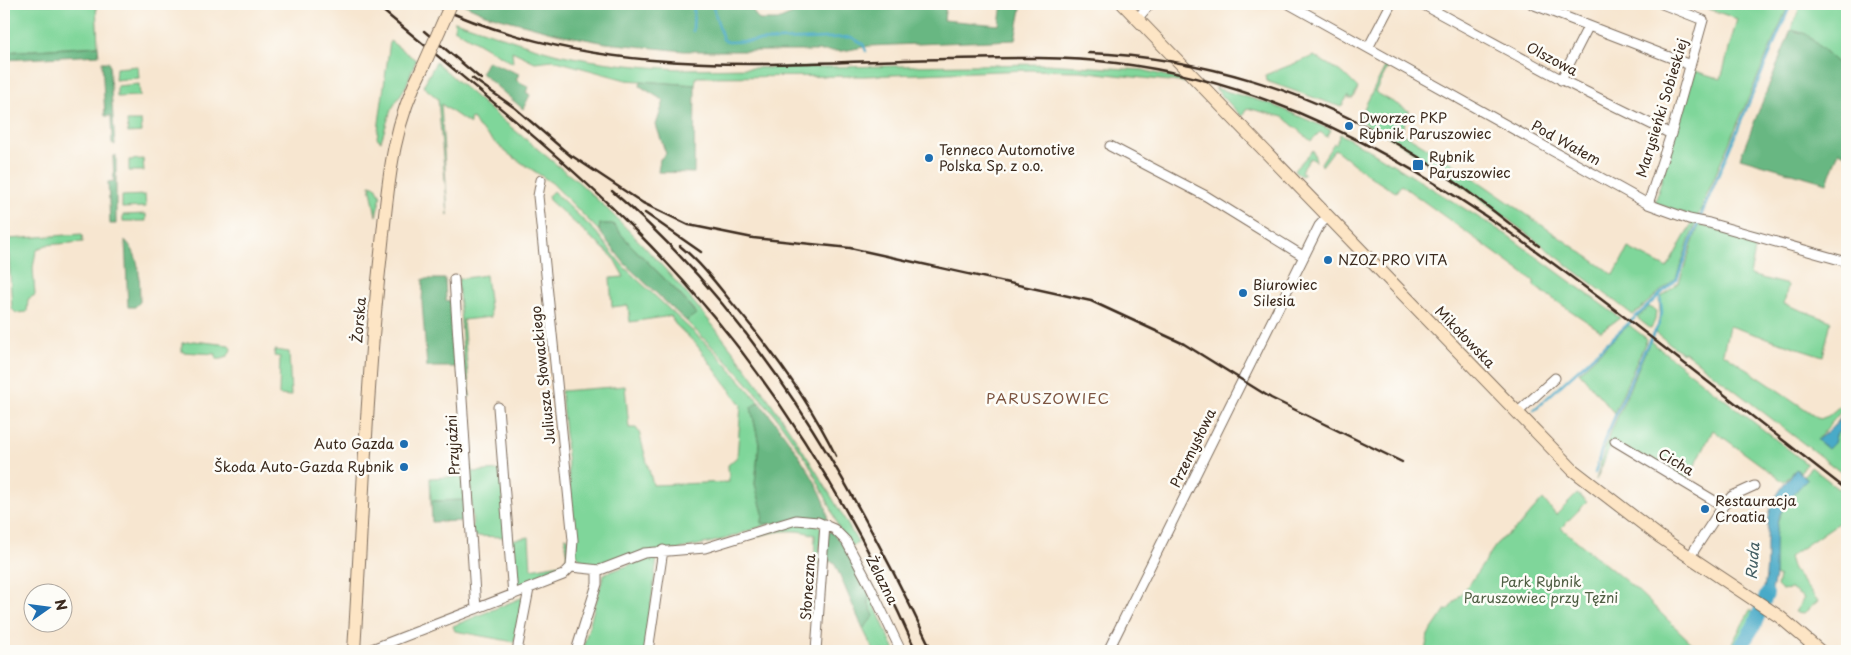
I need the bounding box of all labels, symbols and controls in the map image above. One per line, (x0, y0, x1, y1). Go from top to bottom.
street label: Olszowa (1523, 36, 1582, 81)
street label: Marysieńki Sobieskiej (1630, 36, 1693, 180)
place label: Dworzec PKP Rybnik Paruszowiec (1359, 107, 1491, 144)
street label: Pod Wałem (1528, 115, 1605, 170)
marker: Dworzec PKP Rybnik Paruszowiec (1343, 120, 1355, 132)
place label: Tenneco Automotive Polska Sp. z o.o. (939, 139, 1075, 176)
place label: Rybnik Paruszowiec (1429, 146, 1511, 183)
marker: Tenneco Automotive Polska Sp. z o.o. (923, 152, 935, 164)
marker: Rybnik Paruszowiec (1411, 158, 1425, 172)
place label: NZOZ PRO VITA (1338, 249, 1447, 270)
marker: NZOZ PRO VITA (1322, 254, 1334, 266)
place label: Biurowiec Silesia (1253, 274, 1317, 311)
marker: Biurowiec Silesia (1237, 287, 1249, 299)
street label: Żorska (346, 296, 371, 344)
street label: Mikołowska (1430, 301, 1501, 373)
street label: Juliusza Słowackiego (525, 305, 560, 445)
district label: PARUSZOWIEC (986, 386, 1110, 409)
street label: Przemysłowa (1164, 404, 1221, 491)
street label: Przyjaźni (440, 414, 465, 476)
place label: Auto Gazda (314, 433, 394, 454)
marker: Auto Gazda (398, 438, 410, 450)
street label: Cicha (1654, 443, 1698, 481)
place label: Škoda Auto-Gazda Rybnik (214, 456, 394, 477)
marker: Škoda Auto-Gazda Rybnik (398, 461, 410, 473)
place label: Restauracja Croatia (1715, 490, 1796, 527)
marker: Restauracja Croatia (1699, 503, 1711, 515)
water label: Ruda (1738, 541, 1765, 580)
street label: Żelazna (861, 552, 904, 608)
street label: Słoneczna (795, 553, 820, 621)
park label: Park Rybnik Paruszowiec przy Tężni (1464, 571, 1618, 608)
north arrow (22, 582, 72, 632)
text: N (50, 597, 73, 613)

